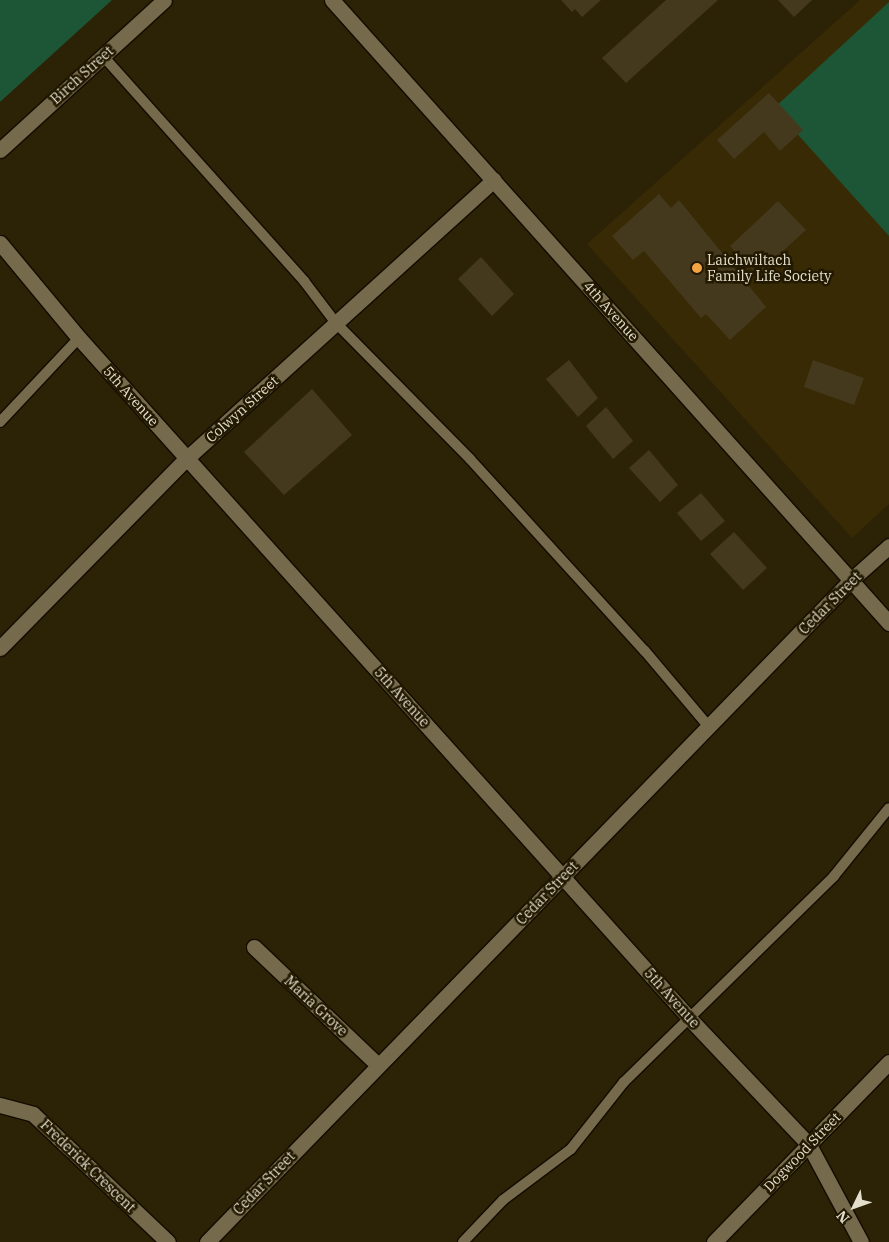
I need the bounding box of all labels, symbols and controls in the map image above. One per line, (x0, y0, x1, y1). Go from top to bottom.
street label: Birch Street (47, 42, 117, 108)
place label: Laichwiltach Family Life Society (707, 252, 832, 284)
marker: Laichwiltach Family Life Society (691, 262, 703, 274)
street label: 4th Avenue (580, 278, 642, 344)
street label: 5th Avenue (100, 363, 162, 429)
street label: Colwyn Street (202, 372, 282, 446)
street label: Cedar Street (795, 568, 865, 638)
street label: 5th Avenue (371, 664, 433, 730)
street label: Cedar Street (513, 858, 581, 928)
street label: 5th Avenue (641, 965, 703, 1031)
street label: Maria Grove (281, 972, 351, 1040)
street label: Dogwood Street (760, 1109, 844, 1195)
street label: Frederick Crescent (37, 1116, 139, 1216)
street label: Cedar Street (230, 1148, 298, 1218)
north arrow (829, 1182, 879, 1232)
text: N (832, 1207, 853, 1227)

